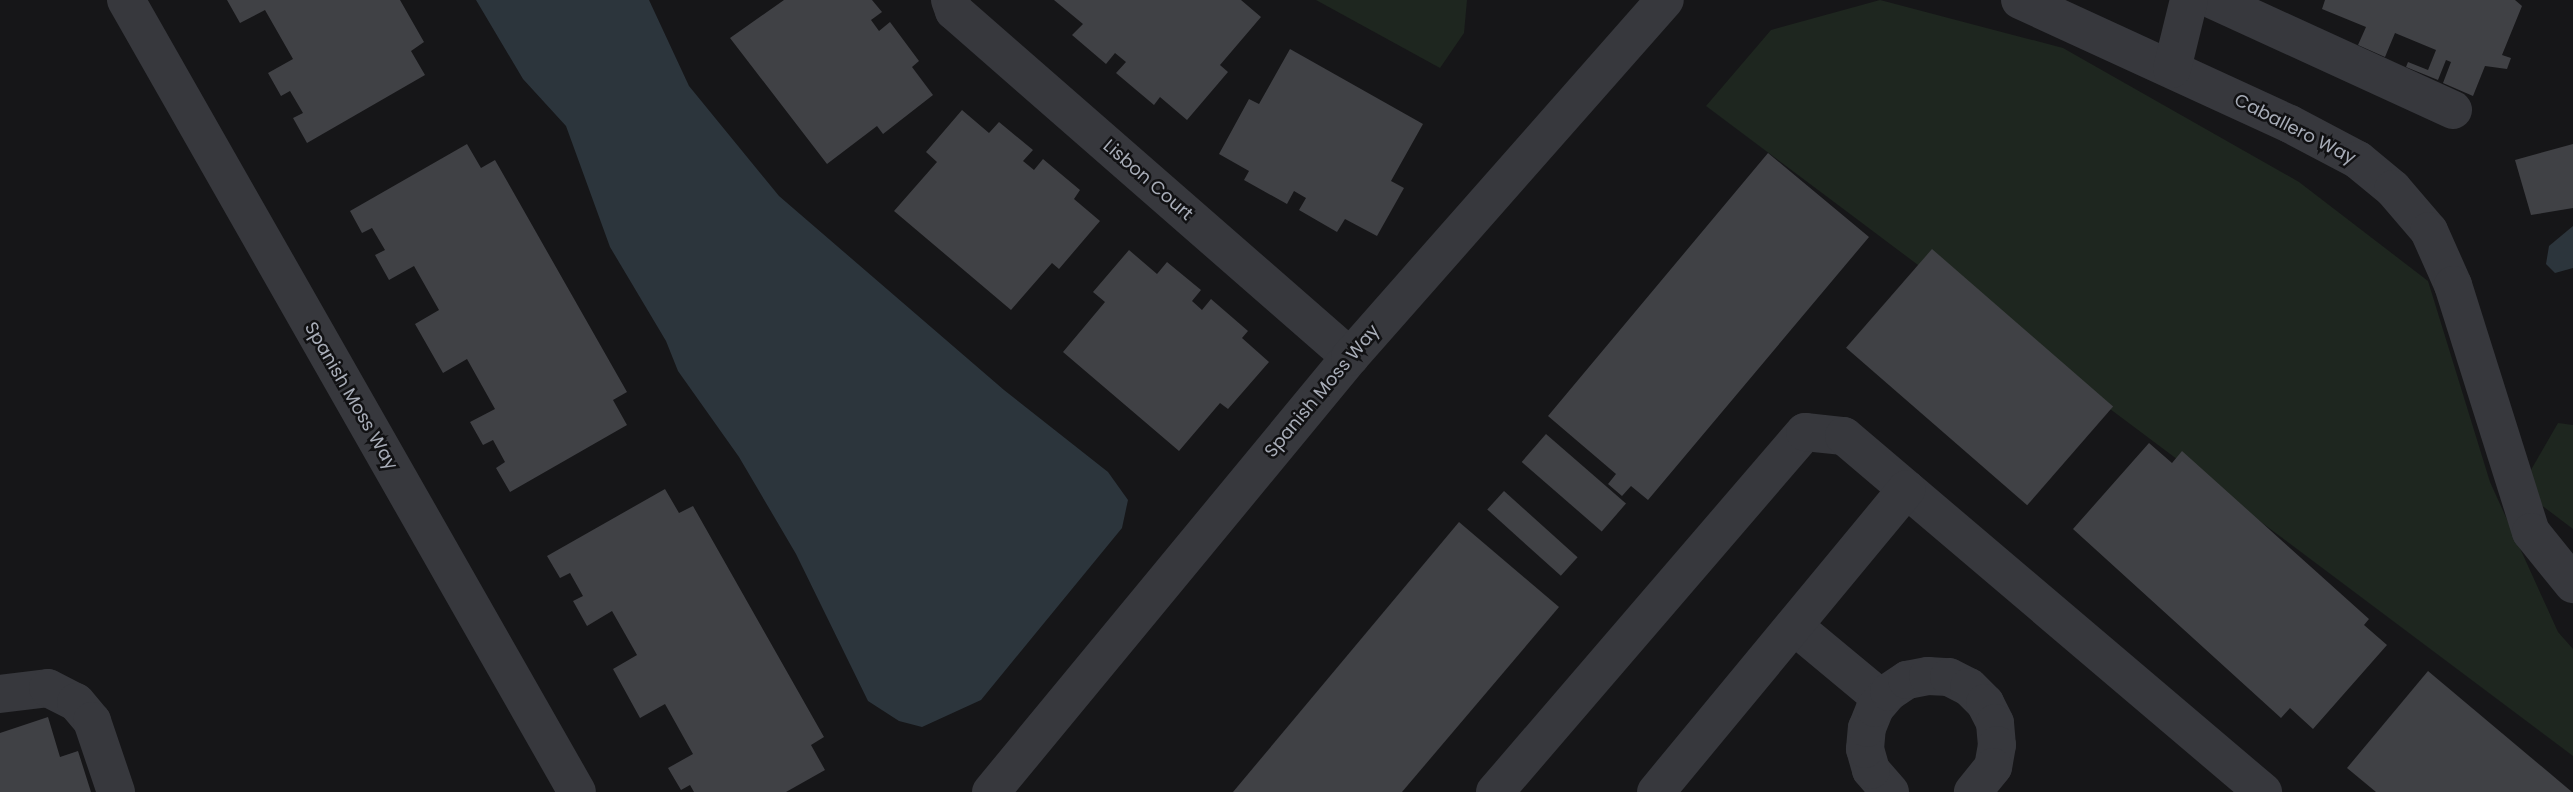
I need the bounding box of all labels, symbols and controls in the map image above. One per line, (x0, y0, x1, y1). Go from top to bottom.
street label: Caballero Way (2231, 89, 2359, 169)
street label: Lisbon Court (1099, 135, 1197, 225)
street label: Spanish Moss Way (300, 318, 402, 474)
street label: Spanish Moss Way (1260, 320, 1384, 462)

